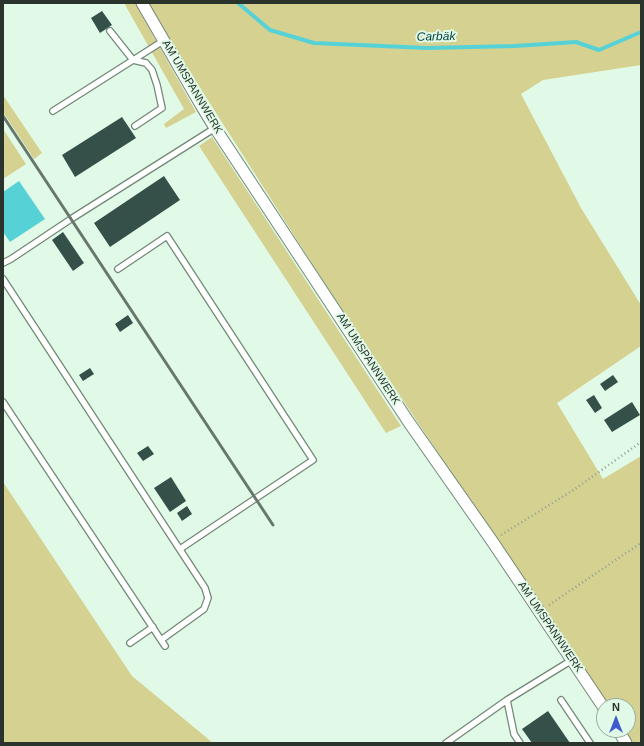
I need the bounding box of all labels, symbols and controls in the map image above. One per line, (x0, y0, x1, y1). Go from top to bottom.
water label: Carbäk (417, 29, 455, 45)
street label: AM UMSPANNWERK (159, 38, 225, 136)
street label: AM UMSPANNWERK (333, 311, 403, 407)
street label: AM UMSPANNWERK (515, 579, 585, 675)
north arrow (596, 698, 636, 738)
text: N (612, 701, 620, 713)

